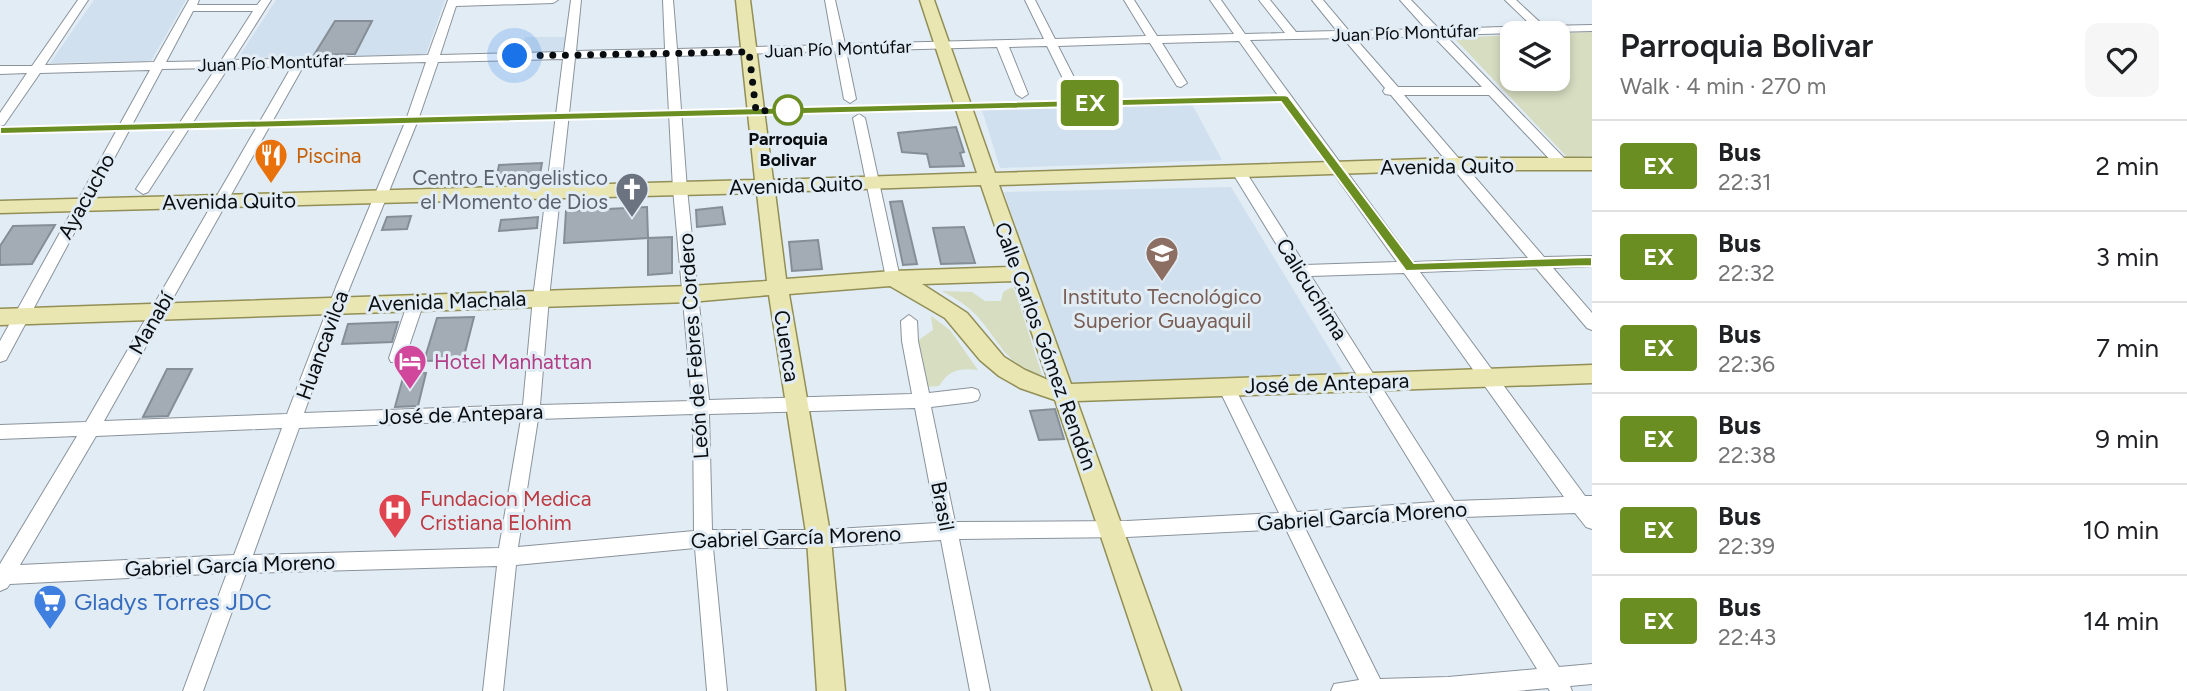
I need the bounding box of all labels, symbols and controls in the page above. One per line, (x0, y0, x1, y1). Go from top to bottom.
street label: Juan Pío Montúfar (1331, 19, 1479, 47)
map controls (1500, 21, 1570, 91)
button: layers (1500, 21, 1570, 91)
button: heart (2085, 23, 2159, 97)
text: Parroquia Bolivar (1620, 26, 1873, 65)
street label: Juan Pío Montúfar (764, 35, 912, 63)
your location (497, 38, 532, 73)
street label: Juan Pío Montúfar (197, 49, 345, 77)
text: Walk · 4 min · 270 m (1620, 72, 1826, 100)
line badge: EX (1058, 80, 1122, 126)
text: EX (1075, 88, 1105, 117)
marker: Parroquia Bolivar (773, 95, 803, 125)
place label: Parroquia Bolivar (748, 128, 828, 171)
restaurant icon: Piscina (252, 136, 290, 185)
text: Bus (1718, 136, 1761, 168)
place label: Piscina (296, 143, 361, 168)
street label: Ayacucho (52, 149, 120, 243)
text: 2 min (2095, 150, 2159, 182)
text: EX (1643, 151, 1674, 180)
street label: Avenida Quito (1380, 152, 1514, 180)
place label: Centro Evangelistico el Momento de Dios (412, 165, 608, 214)
text: 22:31 (1718, 168, 1772, 196)
church icon: Centro Evangelistico el Momento de Dios (613, 170, 651, 219)
street label: Avenida Quito (729, 170, 863, 200)
street label: Avenida Quito (162, 187, 296, 215)
street label: Calle Carlos Gómez Rendón (989, 219, 1103, 473)
text: Bus (1718, 227, 1761, 259)
street label: León de Febres Cordero (673, 232, 713, 460)
school or university icon: Instituto Tecnológico Superior Guayaquil (1143, 234, 1181, 283)
street label: Calicuchima (1271, 234, 1353, 344)
text: 3 min (2096, 241, 2159, 273)
text: EX (1643, 242, 1674, 271)
text: 22:32 (1718, 259, 1775, 287)
place label: Instituto Tecnológico Superior Guayaquil (1062, 284, 1262, 333)
street label: Manabí (123, 286, 179, 359)
street label: Avenida Machala (367, 286, 527, 316)
street label: Huancavilca (291, 287, 353, 403)
street label: Cuenca (769, 308, 805, 384)
text: Bus (1718, 318, 1761, 350)
text: 7 min (2096, 332, 2159, 364)
text: EX (1643, 333, 1674, 362)
hotel icon: Hotel Manhattan (391, 342, 429, 391)
place label: Hotel Manhattan (434, 349, 592, 374)
text: 22:36 (1718, 350, 1775, 378)
street label: José de Antepara (1244, 368, 1410, 398)
street label: José de Antepara (378, 399, 544, 429)
text: Bus (1718, 409, 1761, 441)
text: 9 min (2095, 423, 2159, 455)
text: EX (1643, 424, 1674, 453)
text: 22:38 (1718, 441, 1776, 469)
street label: Brasil (926, 479, 960, 533)
place label: Fundacion Medica Cristiana Elohim (420, 486, 591, 535)
hospital icon: Fundacion Medica Cristiana Elohim (376, 491, 414, 540)
street label: Gabriel García Moreno (1256, 496, 1468, 536)
text: Bus (1718, 500, 1761, 532)
text: 10 min (2083, 514, 2159, 546)
text: EX (1643, 515, 1674, 544)
street label: Gabriel García Moreno (690, 521, 902, 553)
text: 22:39 (1718, 532, 1775, 560)
street label: Gabriel García Moreno (124, 549, 336, 581)
supermarket icon: Gladys Torres JDC (31, 582, 69, 631)
place label: Gladys Torres JDC (74, 587, 272, 616)
text: Bus (1718, 591, 1761, 623)
text: 14 min (2083, 605, 2159, 637)
text: EX (1643, 606, 1674, 635)
text: 22:43 (1718, 623, 1776, 651)

